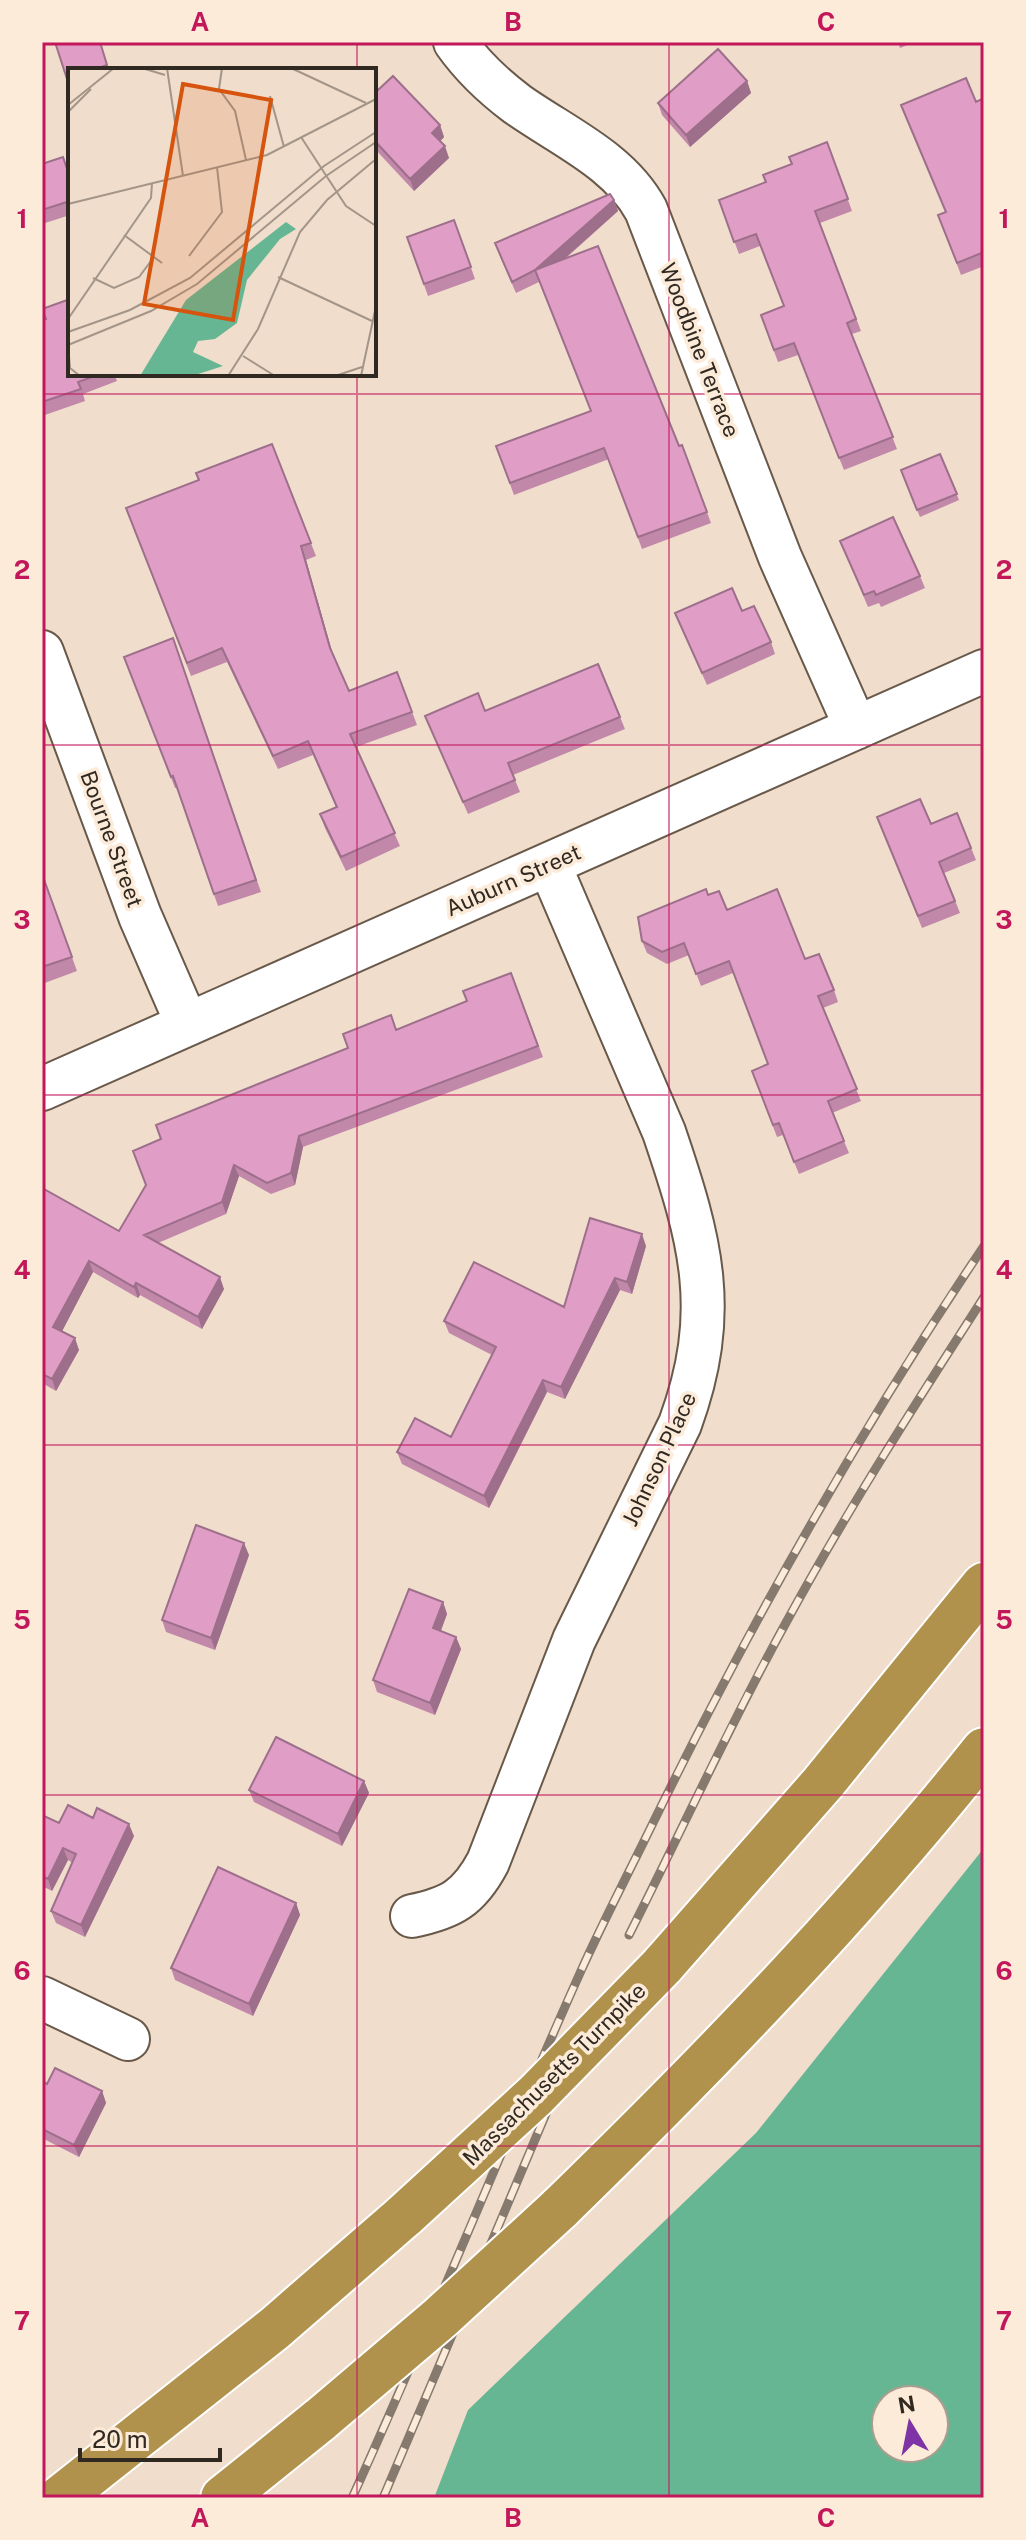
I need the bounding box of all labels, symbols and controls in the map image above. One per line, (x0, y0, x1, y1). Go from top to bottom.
text: A (191, 6, 210, 37)
text: B (504, 6, 522, 37)
text: C (817, 6, 835, 37)
inset map (68, 68, 376, 376)
text: 1 (16, 203, 28, 234)
text: 1 (998, 203, 1010, 234)
street label: Woodbine Terrace (655, 259, 745, 441)
text: 2 (14, 554, 30, 585)
text: 2 (996, 554, 1012, 585)
street label: Bourne Street (75, 767, 149, 911)
street label: Auburn Street (441, 839, 585, 921)
text: 3 (13, 904, 31, 935)
text: 3 (995, 904, 1013, 935)
text: 4 (13, 1254, 31, 1285)
text: 4 (995, 1254, 1013, 1285)
street label: Johnson Place (617, 1388, 701, 1530)
text: 5 (13, 1604, 31, 1635)
text: 5 (995, 1604, 1013, 1635)
text: 6 (13, 1955, 31, 1986)
text: 6 (995, 1955, 1013, 1986)
street label: Massachusetts Turnpike (457, 1977, 651, 2171)
text: 7 (14, 2305, 30, 2336)
text: 7 (996, 2305, 1012, 2336)
north arrow (870, 2384, 950, 2464)
text: N (896, 2390, 917, 2419)
scale bar (80, 2412, 220, 2462)
text: 20 m (92, 2425, 148, 2453)
text: A (191, 2502, 210, 2533)
text: B (504, 2502, 522, 2533)
text: C (817, 2502, 835, 2533)

